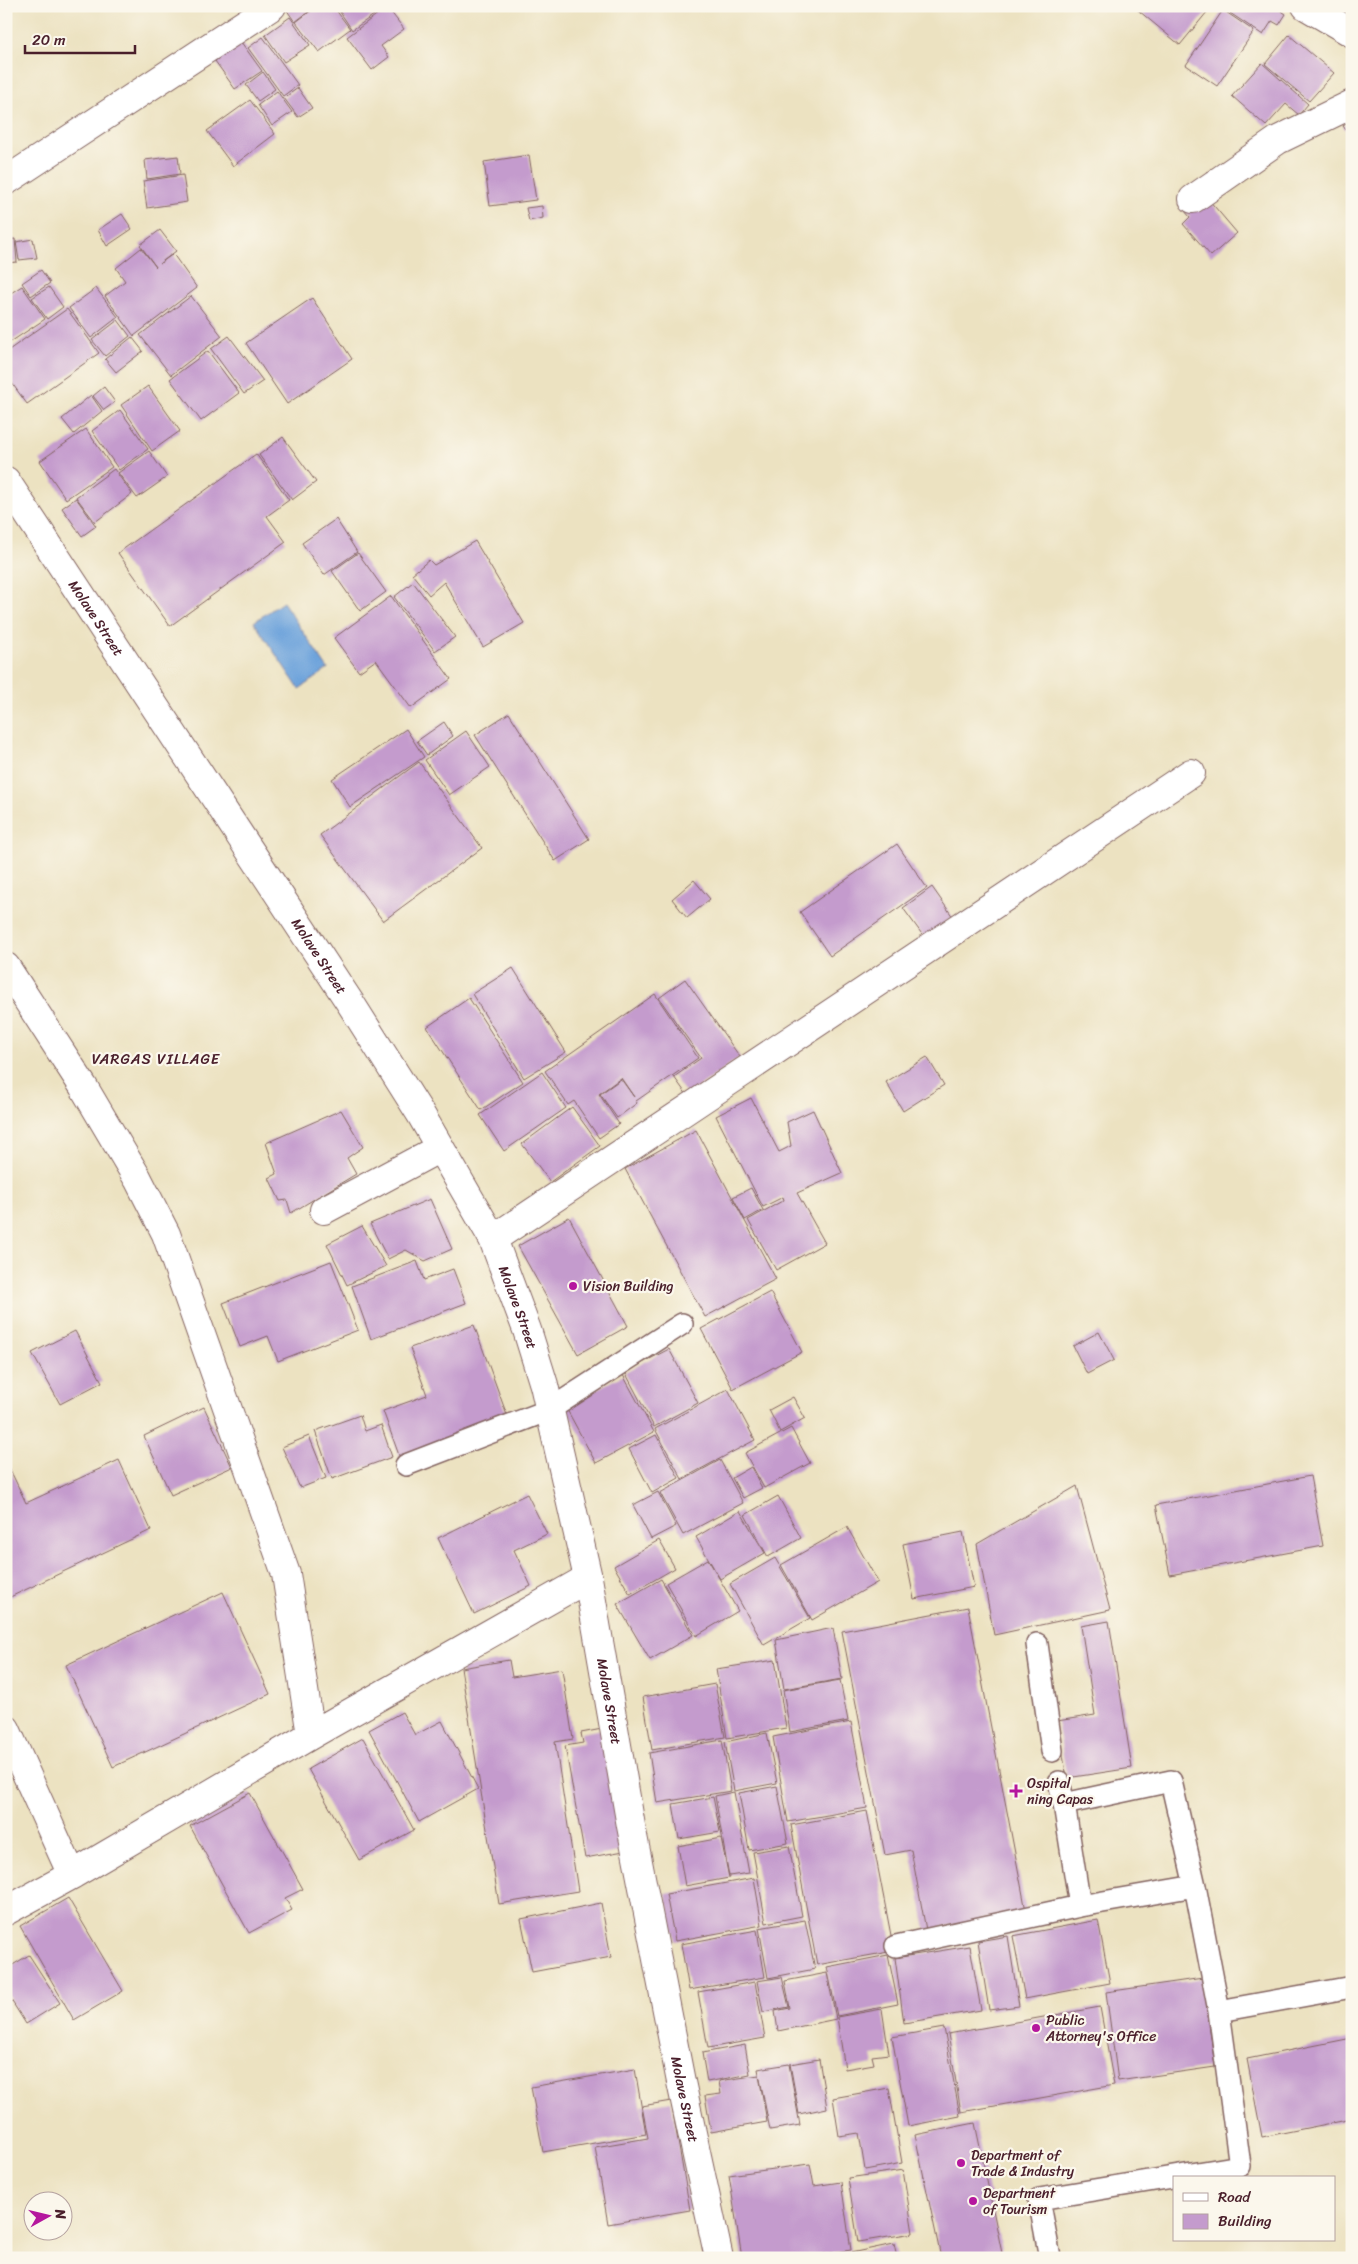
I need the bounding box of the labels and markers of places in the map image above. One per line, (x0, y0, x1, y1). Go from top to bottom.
place label: Vision Building (583, 1274, 674, 1299)
marker: Vision Building (567, 1280, 579, 1292)
place label: Ospital ning Capas (1027, 1771, 1094, 1812)
marker: Ospital ning Capas (1009, 1784, 1023, 1798)
place label: Public Attorney's Office (1045, 2008, 1156, 2049)
marker: Public Attorney's Office (1030, 2022, 1042, 2034)
place label: Department of Trade & Industry (971, 2143, 1075, 2184)
marker: Department of Trade & Industry (955, 2157, 967, 2169)
place label: Department of Tourism (983, 2181, 1056, 2222)
marker: Department of Tourism (967, 2195, 979, 2207)

